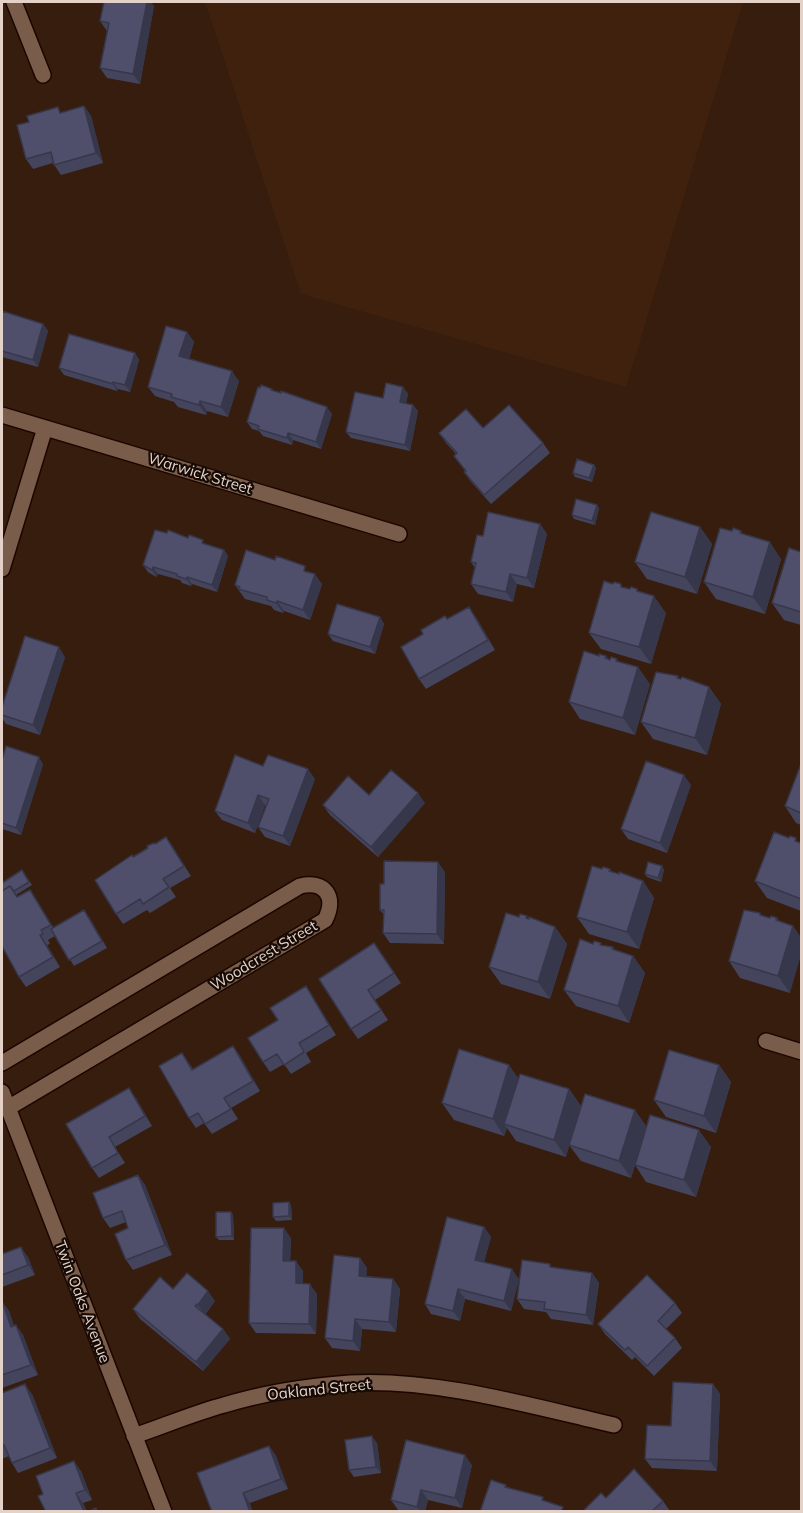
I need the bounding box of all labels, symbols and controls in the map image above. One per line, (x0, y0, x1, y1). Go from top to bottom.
street label: Warwick Street (146, 450, 254, 498)
street label: Woodcrest Street (208, 917, 320, 995)
street label: Twin Oaks Avenue (50, 1238, 114, 1366)
street label: Oakland Street (266, 1376, 372, 1404)

